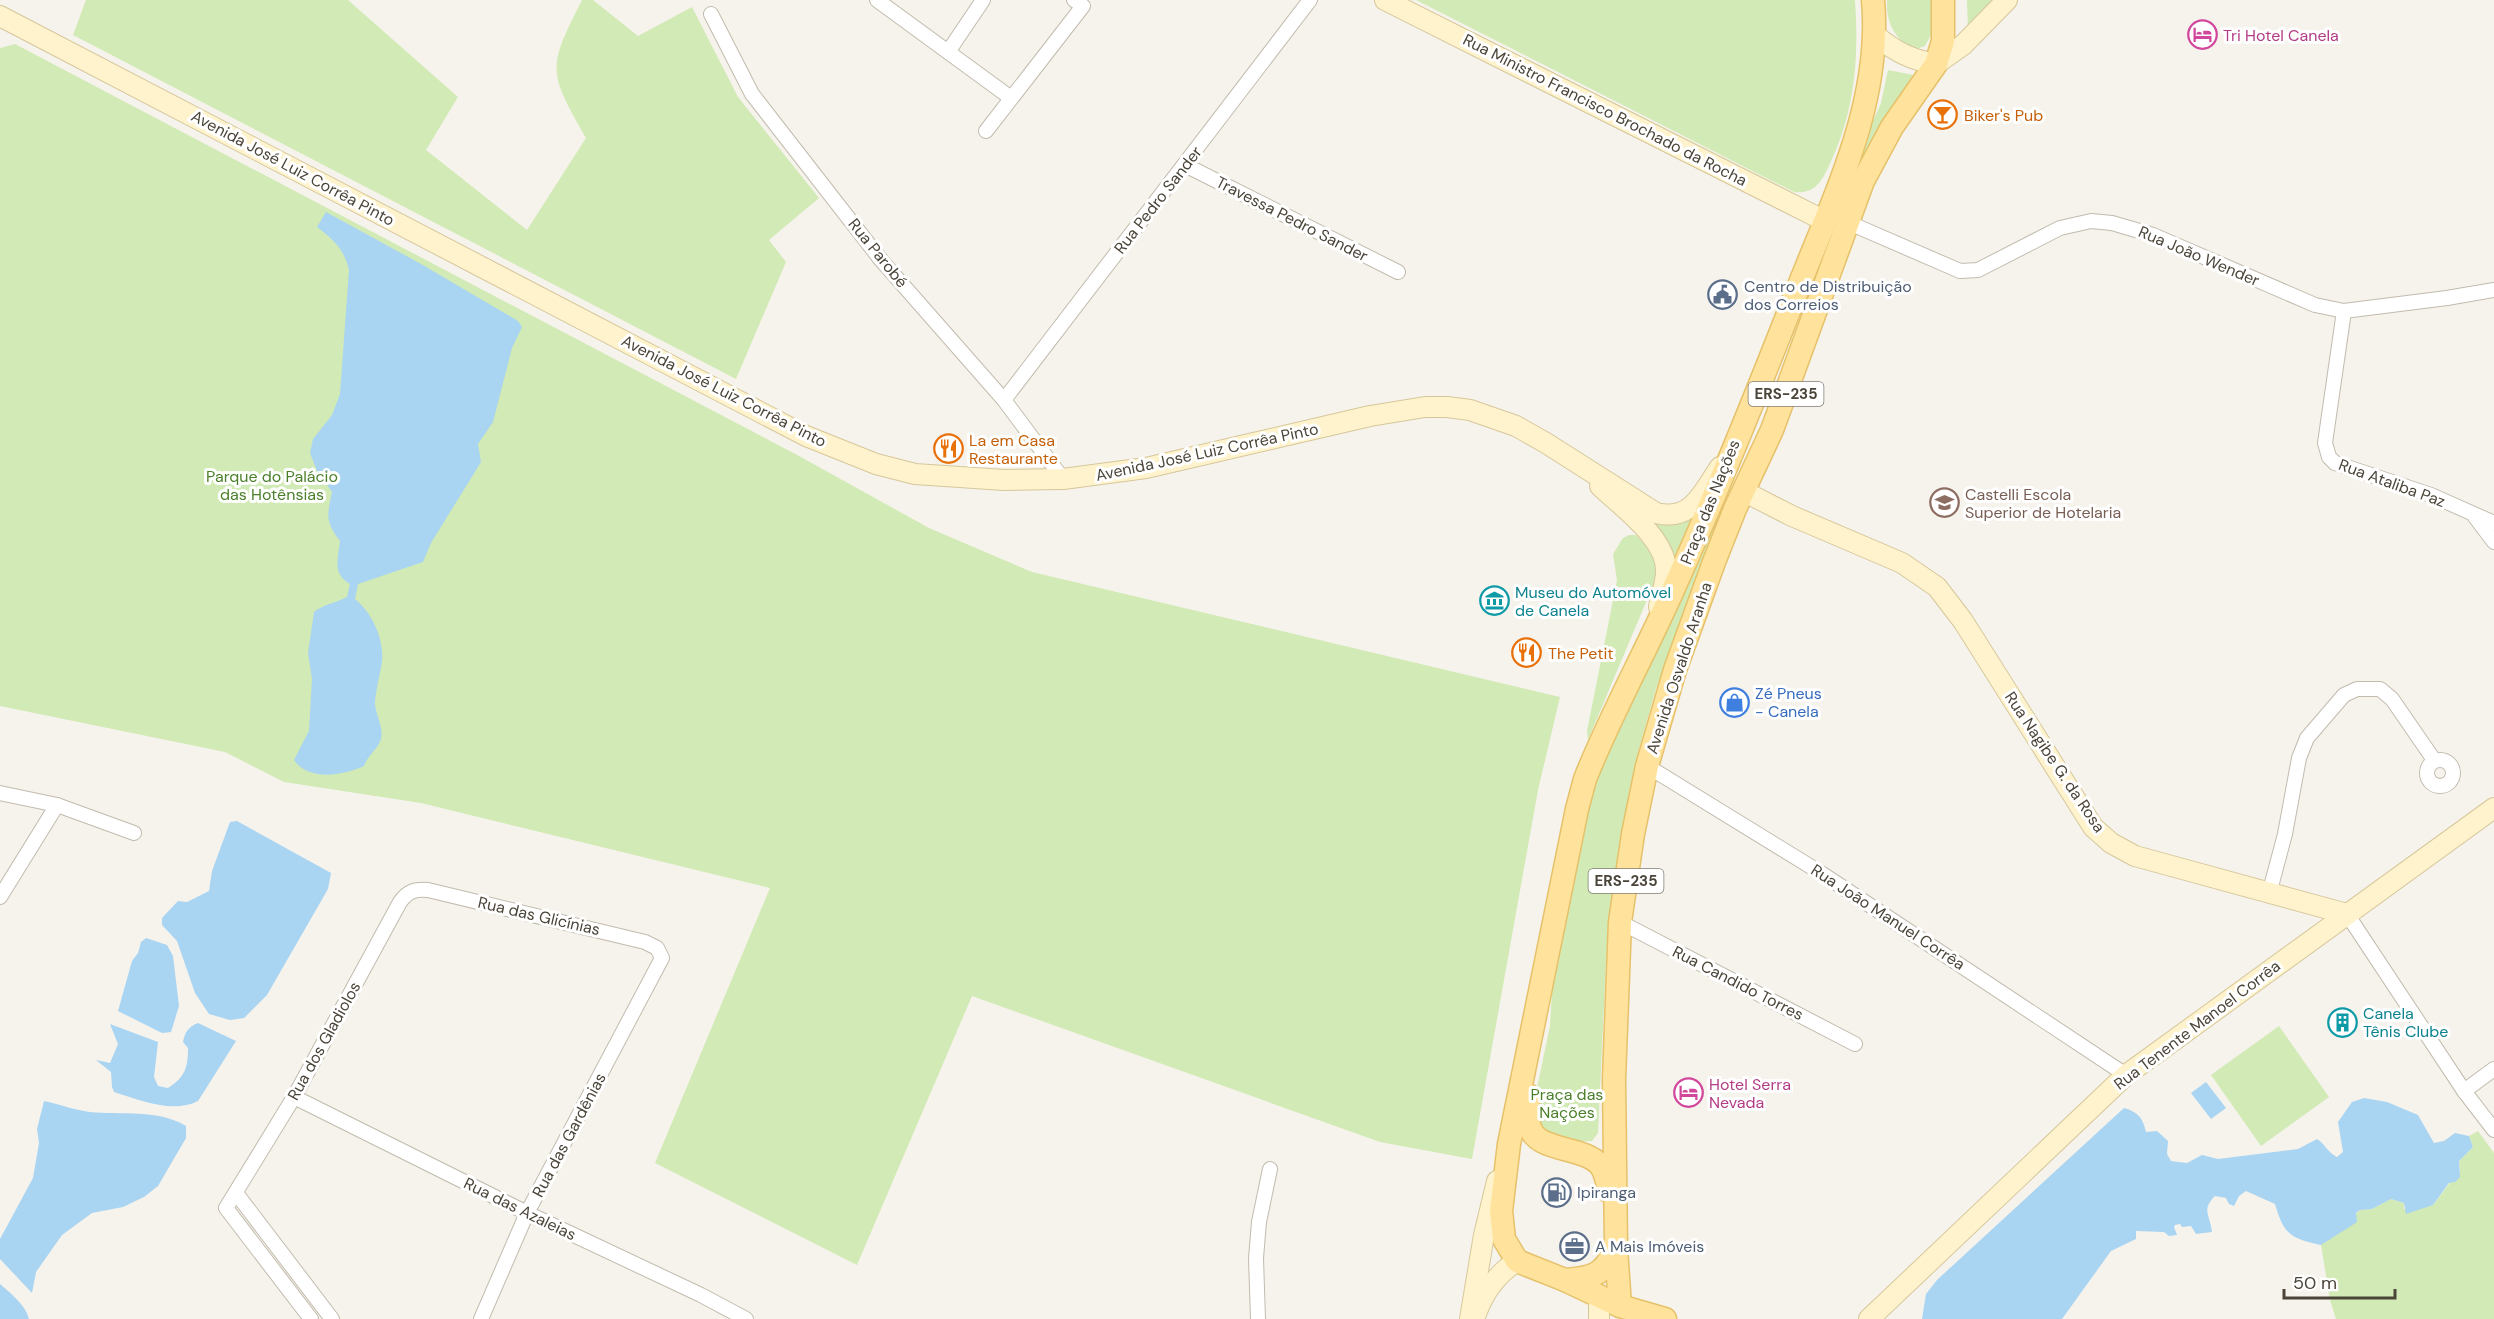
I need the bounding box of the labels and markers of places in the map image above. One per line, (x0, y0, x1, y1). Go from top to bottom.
hotel icon: Tri Hotel Canela (2186, 19, 2218, 51)
place label: Tri Hotel Canela (2223, 25, 2339, 46)
bar icon: Biker's Pub (1927, 99, 1959, 131)
place label: Biker's Pub (1964, 105, 2043, 126)
place label: Centro de Distribuição dos Correios (1744, 276, 1912, 315)
public building icon: Centro de Distribuição dos Correios (1707, 279, 1739, 311)
place label: La em Casa Restaurante (969, 430, 1058, 469)
restaurant icon: La em Casa Restaurante (932, 433, 964, 465)
place label: Castelli Escola Superior de Hotelaria (1965, 484, 2121, 523)
school or university icon: Castelli Escola Superior de Hotelaria (1928, 487, 1960, 519)
place label: Museu do Automóvel de Canela (1515, 582, 1671, 621)
museum icon: Museu do Automóvel de Canela (1478, 585, 1510, 617)
restaurant icon: The Petit (1511, 637, 1543, 669)
place label: The Petit (1548, 643, 1614, 664)
place label: Zé Pneus - Canela (1755, 683, 1822, 722)
shop icon: Zé Pneus - Canela (1718, 686, 1750, 718)
place label: Canela Tênis Clube (2363, 1003, 2448, 1042)
building icon: Canela Tênis Clube (2326, 1006, 2358, 1038)
place label: Hotel Serra Nevada (1709, 1074, 1791, 1113)
hotel icon: Hotel Serra Nevada (1672, 1077, 1704, 1109)
fuel station icon: Ipiranga (1540, 1176, 1572, 1208)
place label: Ipiranga (1577, 1182, 1636, 1203)
office icon: A Mais Imóveis (1558, 1230, 1590, 1262)
place label: A Mais Imóveis (1595, 1236, 1704, 1257)

